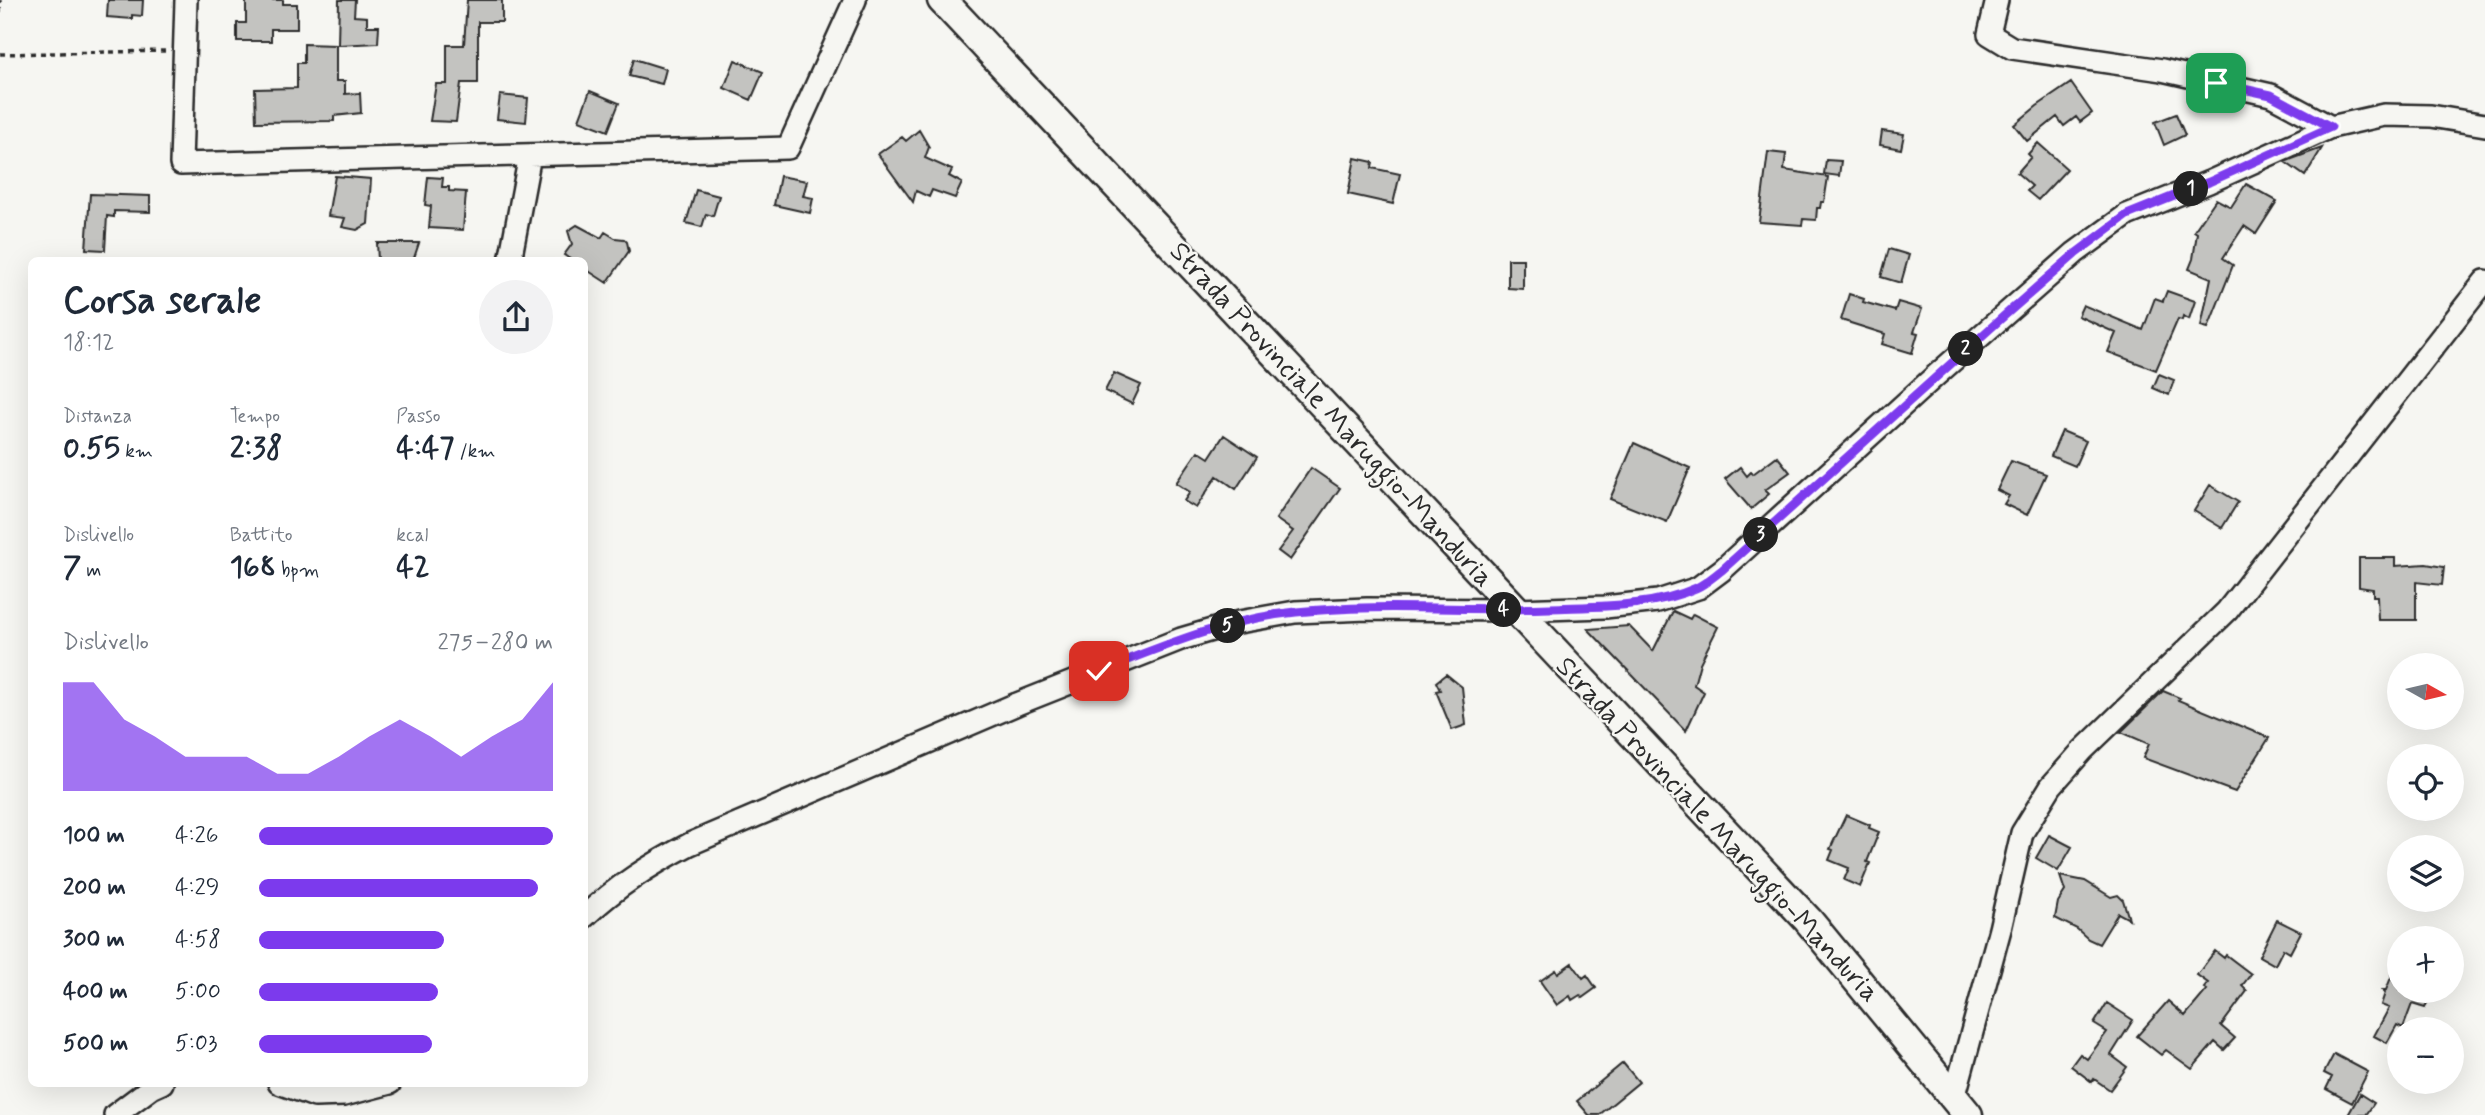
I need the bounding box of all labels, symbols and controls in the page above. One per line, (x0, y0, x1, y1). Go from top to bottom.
pin (2186, 53, 2246, 113)
icon: arrive (2197, 64, 2235, 102)
pin: 1 (2174, 172, 2208, 206)
text: 1 (2186, 176, 2195, 201)
street label: Strada Provinciale Maruggio-Manduria (1159, 234, 1501, 598)
text: Corsa serale (63, 277, 262, 326)
button: share (479, 280, 553, 354)
text: 18:12 (63, 328, 114, 358)
pin: 2 (1948, 332, 1983, 366)
text: 2 (1961, 336, 1970, 361)
text: Distanza (63, 404, 132, 429)
text: Tempo (230, 404, 280, 429)
text: Passo (396, 404, 441, 429)
text: 0.55 (63, 429, 120, 468)
text: 2:38 (230, 429, 282, 468)
text: 4:47 (396, 429, 454, 468)
text: km (120, 439, 153, 464)
text: /km (454, 439, 496, 464)
pin: 3 (1744, 518, 1778, 552)
text: 3 (1756, 522, 1765, 547)
text: Dislivello (63, 523, 134, 548)
text: Battito (230, 523, 292, 548)
text: kcal (396, 523, 428, 548)
text: 7 (63, 548, 81, 587)
text: 168 (230, 548, 276, 587)
text: 42 (396, 548, 430, 587)
text: m (81, 558, 101, 583)
text: bpm (276, 558, 319, 583)
pin: 4 (1486, 592, 1522, 628)
text: 4 (1498, 597, 1509, 622)
pin: 5 (1210, 608, 1246, 644)
text: 5 (1222, 613, 1233, 638)
text: Dislivello (63, 628, 149, 658)
text: 275–280 m (437, 628, 553, 658)
pin (1069, 641, 1129, 701)
street label: Strada Provinciale Maruggio-Manduria (1545, 649, 1887, 1013)
icon: check (1080, 652, 1118, 690)
north arrow (2387, 653, 2464, 730)
map controls (2387, 653, 2464, 1094)
button: locate (2387, 744, 2464, 821)
text: 100 m (63, 821, 125, 851)
text: 4:26 (175, 821, 219, 851)
button: layers (2387, 835, 2464, 912)
text: 200 m (63, 873, 126, 903)
text: 4:29 (175, 873, 220, 903)
text: 300 m (63, 925, 125, 955)
text: 4:58 (175, 925, 221, 955)
button: + (2387, 926, 2464, 1003)
text: 400 m (63, 977, 128, 1007)
text: 5:00 (175, 977, 221, 1007)
button: − (2387, 1017, 2464, 1094)
text: 500 m (63, 1029, 128, 1059)
text: 5:03 (175, 1029, 218, 1059)

